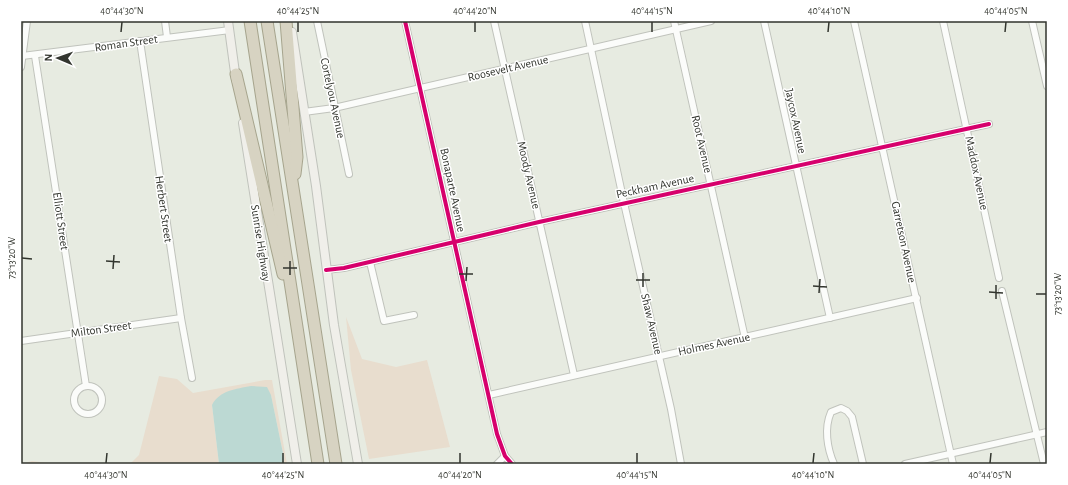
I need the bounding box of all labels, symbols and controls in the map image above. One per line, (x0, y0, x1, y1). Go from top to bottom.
text: 40°44'30"N (100, 6, 144, 16)
text: 40°44'25"N (277, 6, 319, 16)
text: 40°44'20"N (453, 6, 497, 16)
text: 40°44'15"N (631, 6, 673, 16)
text: 40°44'10"N (808, 6, 850, 16)
text: 40°44'05"N (984, 6, 1028, 16)
street label: Roman Street (94, 33, 158, 53)
north arrow (38, 38, 78, 78)
street label: Roosevelt Avenue (467, 53, 549, 83)
text: N (43, 54, 54, 62)
street label: Cortelyou Avenue (318, 57, 347, 139)
street label: Jaycox Avenue (782, 87, 809, 155)
street label: Root Avenue (690, 114, 714, 174)
street label: Maddox Avenue (963, 135, 991, 211)
street label: Moody Avenue (514, 140, 543, 210)
street label: Bonaparte Avenue (438, 147, 468, 233)
street label: Peckham Avenue (615, 172, 695, 200)
street label: Herbert Street (153, 175, 175, 243)
street label: Elliott Street (51, 191, 71, 251)
street label: Garretson Avenue (890, 200, 918, 284)
street label: Sunrise Highway (248, 204, 273, 283)
text: 73°13'20"W (7, 237, 17, 279)
text: 73°13'20"W (1053, 273, 1063, 315)
street label: Shaw Avenue (639, 292, 665, 356)
street label: Milton Street (70, 319, 132, 339)
street label: Holmes Avenue (677, 331, 751, 357)
text: 40°44'30"N (84, 470, 128, 480)
text: 40°44'25"N (262, 470, 304, 480)
text: 40°44'20"N (438, 470, 482, 480)
text: 40°44'15"N (616, 470, 658, 480)
text: 40°44'10"N (792, 470, 834, 480)
text: 40°44'05"N (968, 470, 1012, 480)

